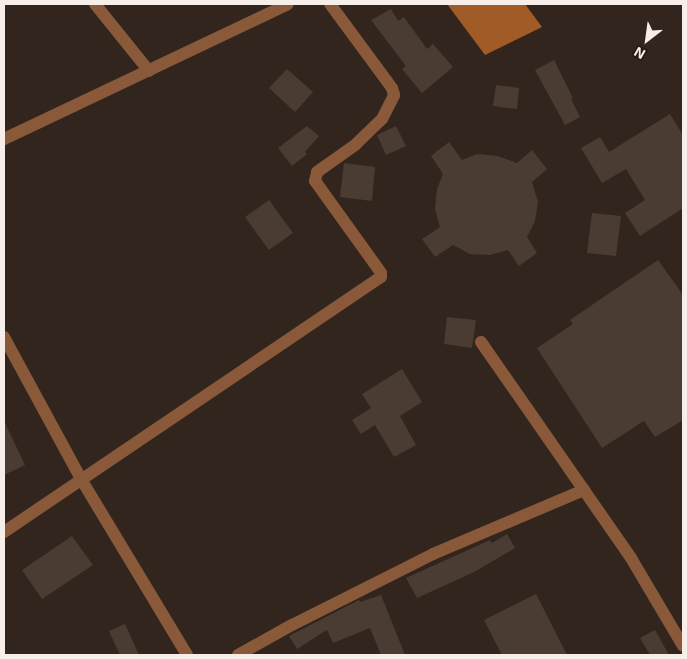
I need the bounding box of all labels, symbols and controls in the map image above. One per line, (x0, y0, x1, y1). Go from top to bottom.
north arrow (622, 15, 672, 65)
text: N (631, 44, 648, 63)

